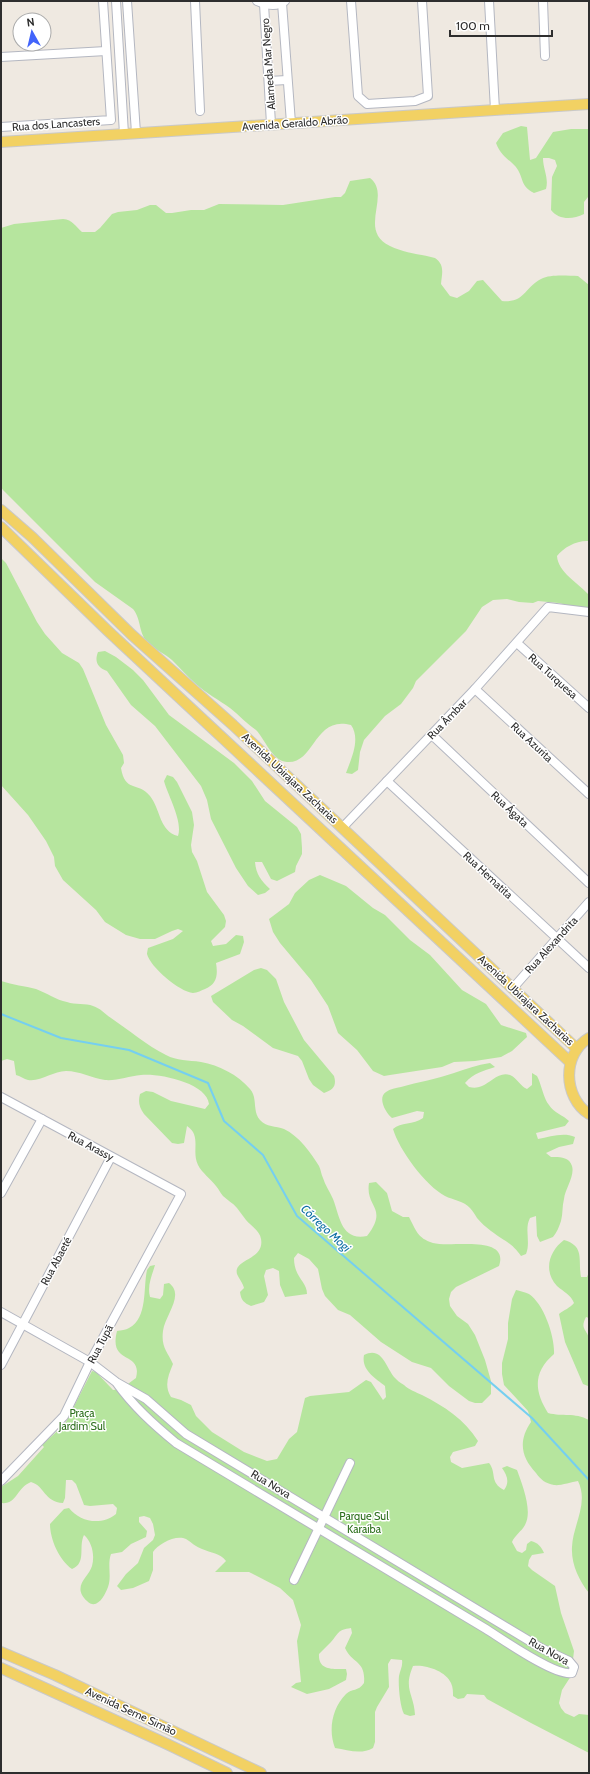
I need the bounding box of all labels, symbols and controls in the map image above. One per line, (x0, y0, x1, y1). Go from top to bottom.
north arrow (12, 12, 52, 52)
scale bar (450, 12, 552, 38)
text: N (26, 15, 35, 30)
street label: Alameda Mar Negro (258, 18, 278, 110)
text: 100 m (456, 18, 490, 33)
street label: Avenida Geraldo Abrão (242, 112, 348, 134)
street label: Rua dos Lancasters (11, 114, 101, 134)
street label: Rua Turquesa (526, 650, 581, 702)
street label: Rua Âmbar (424, 695, 470, 742)
street label: Rua Azurita (508, 719, 557, 766)
street label: Avenida Ubirajara Zacharias (239, 730, 341, 827)
street label: Rua Ágata (488, 788, 532, 830)
street label: Rua Hematita (460, 848, 516, 902)
street label: Rua Alexandrita (522, 913, 581, 977)
street label: Avenida Ubirajara Zacharias (475, 952, 577, 1049)
street label: Rua Arassy (66, 1128, 117, 1164)
water label: Córrego Mogi (298, 1201, 354, 1255)
street label: Rua Abaeté (37, 1234, 75, 1288)
street label: Rua Tupã (84, 1321, 116, 1366)
park label: Praça Jardim Sul (58, 1406, 106, 1433)
street label: Rua Nova (248, 1467, 294, 1502)
park label: Parque Sul Karaíba (339, 1509, 389, 1536)
street label: Rua Nova (526, 1634, 572, 1668)
street label: Avenida Seme Simão (83, 1684, 179, 1738)

